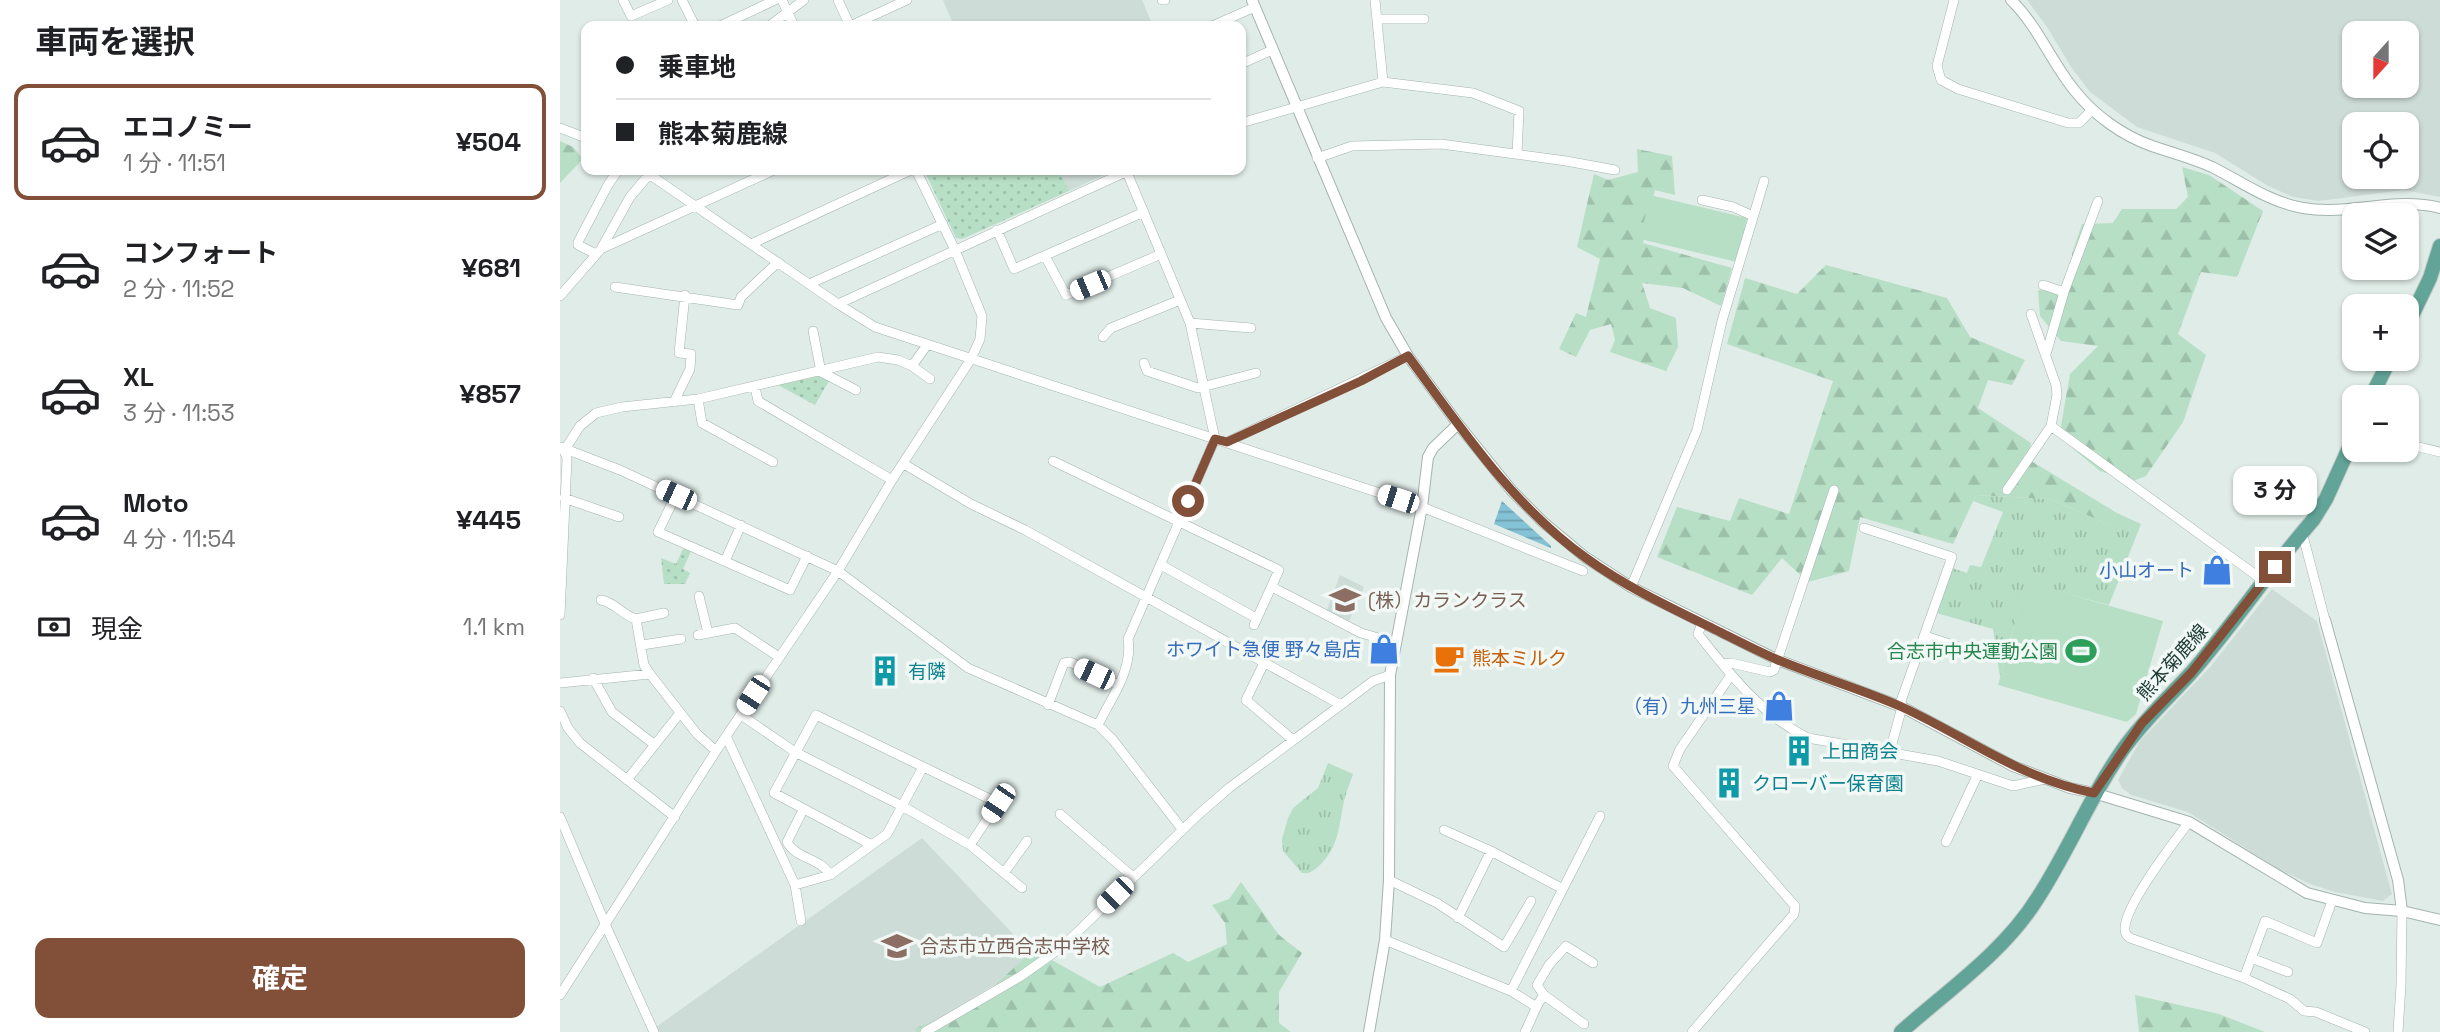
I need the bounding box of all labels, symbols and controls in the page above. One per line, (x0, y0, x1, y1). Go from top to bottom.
north arrow (2342, 21, 2418, 98)
map controls (2342, 21, 2419, 462)
text: 車両を選択 (35, 22, 195, 62)
text: 乗車地 (658, 50, 736, 84)
text: エコノミー (123, 110, 253, 144)
icon: car (39, 111, 102, 174)
button: locate (2342, 112, 2419, 189)
text: 熊本菊鹿線 (658, 117, 788, 151)
text: ¥504 (456, 125, 521, 159)
text: 1 分 · 11:51 (123, 148, 226, 178)
button: layers (2342, 203, 2419, 280)
text: コンフォート (123, 236, 278, 270)
icon: car (39, 237, 102, 300)
text: ¥681 (461, 251, 521, 285)
car (1067, 267, 1114, 303)
text: 2 分 · 11:52 (123, 274, 234, 304)
button: + (2342, 294, 2419, 371)
text: XL (123, 360, 154, 394)
icon: car (39, 363, 102, 426)
text: ¥857 (460, 377, 521, 411)
button: − (2342, 385, 2419, 462)
text: 3 分 · 11:53 (123, 398, 235, 428)
callout: 3 分 (2233, 466, 2317, 514)
text: 3 分 (2254, 475, 2296, 505)
car (653, 477, 700, 513)
car (1375, 483, 1422, 515)
route start (1172, 485, 1204, 517)
text: Moto (123, 486, 189, 520)
icon: car (39, 489, 102, 552)
text: ¥445 (456, 503, 521, 537)
text: 4 分 · 11:54 (123, 524, 236, 554)
route end (2259, 551, 2291, 583)
shop icon: 小山オート (2200, 553, 2234, 587)
place label: 小山オート (2099, 558, 2194, 583)
school or university icon: (株）カランクラス (1328, 583, 1362, 617)
place label: (株）カランクラス (1368, 588, 1527, 613)
icon: cash (35, 608, 73, 646)
text: 現金 (91, 612, 143, 646)
text: 1.1 km (463, 612, 525, 642)
street label: 熊本菊鹿線 (2131, 619, 2213, 706)
shop icon: ホワイト急便 野々島店 (1367, 632, 1401, 666)
sports icon: 合志市中央運動公園 (2064, 634, 2098, 668)
place label: ホワイト急便 野々島店 (1166, 637, 1361, 662)
place label: 合志市中央運動公園 (1887, 639, 2058, 664)
cafe icon: 熊本ミルク (1432, 641, 1466, 675)
place label: 熊本ミルク (1472, 646, 1567, 671)
building icon: 有隣 (868, 654, 902, 688)
car (1071, 656, 1118, 692)
place label: 有隣 (908, 659, 946, 684)
car (733, 672, 774, 718)
shop icon: （有）九州三星 (1762, 689, 1796, 723)
place label: （有）九州三星 (1623, 694, 1756, 719)
building icon: 上田商会 (1782, 734, 1816, 768)
place label: 上田商会 (1822, 739, 1898, 764)
building icon: クローバー保育園 (1712, 766, 1746, 800)
place label: クローバー保育園 (1752, 771, 1904, 796)
car (978, 780, 1019, 826)
car (1093, 873, 1138, 917)
school or university icon: 合志市立西合志中学校 (880, 929, 914, 963)
place label: 合志市立西合志中学校 (920, 934, 1110, 959)
button: 確定 (35, 938, 525, 1018)

